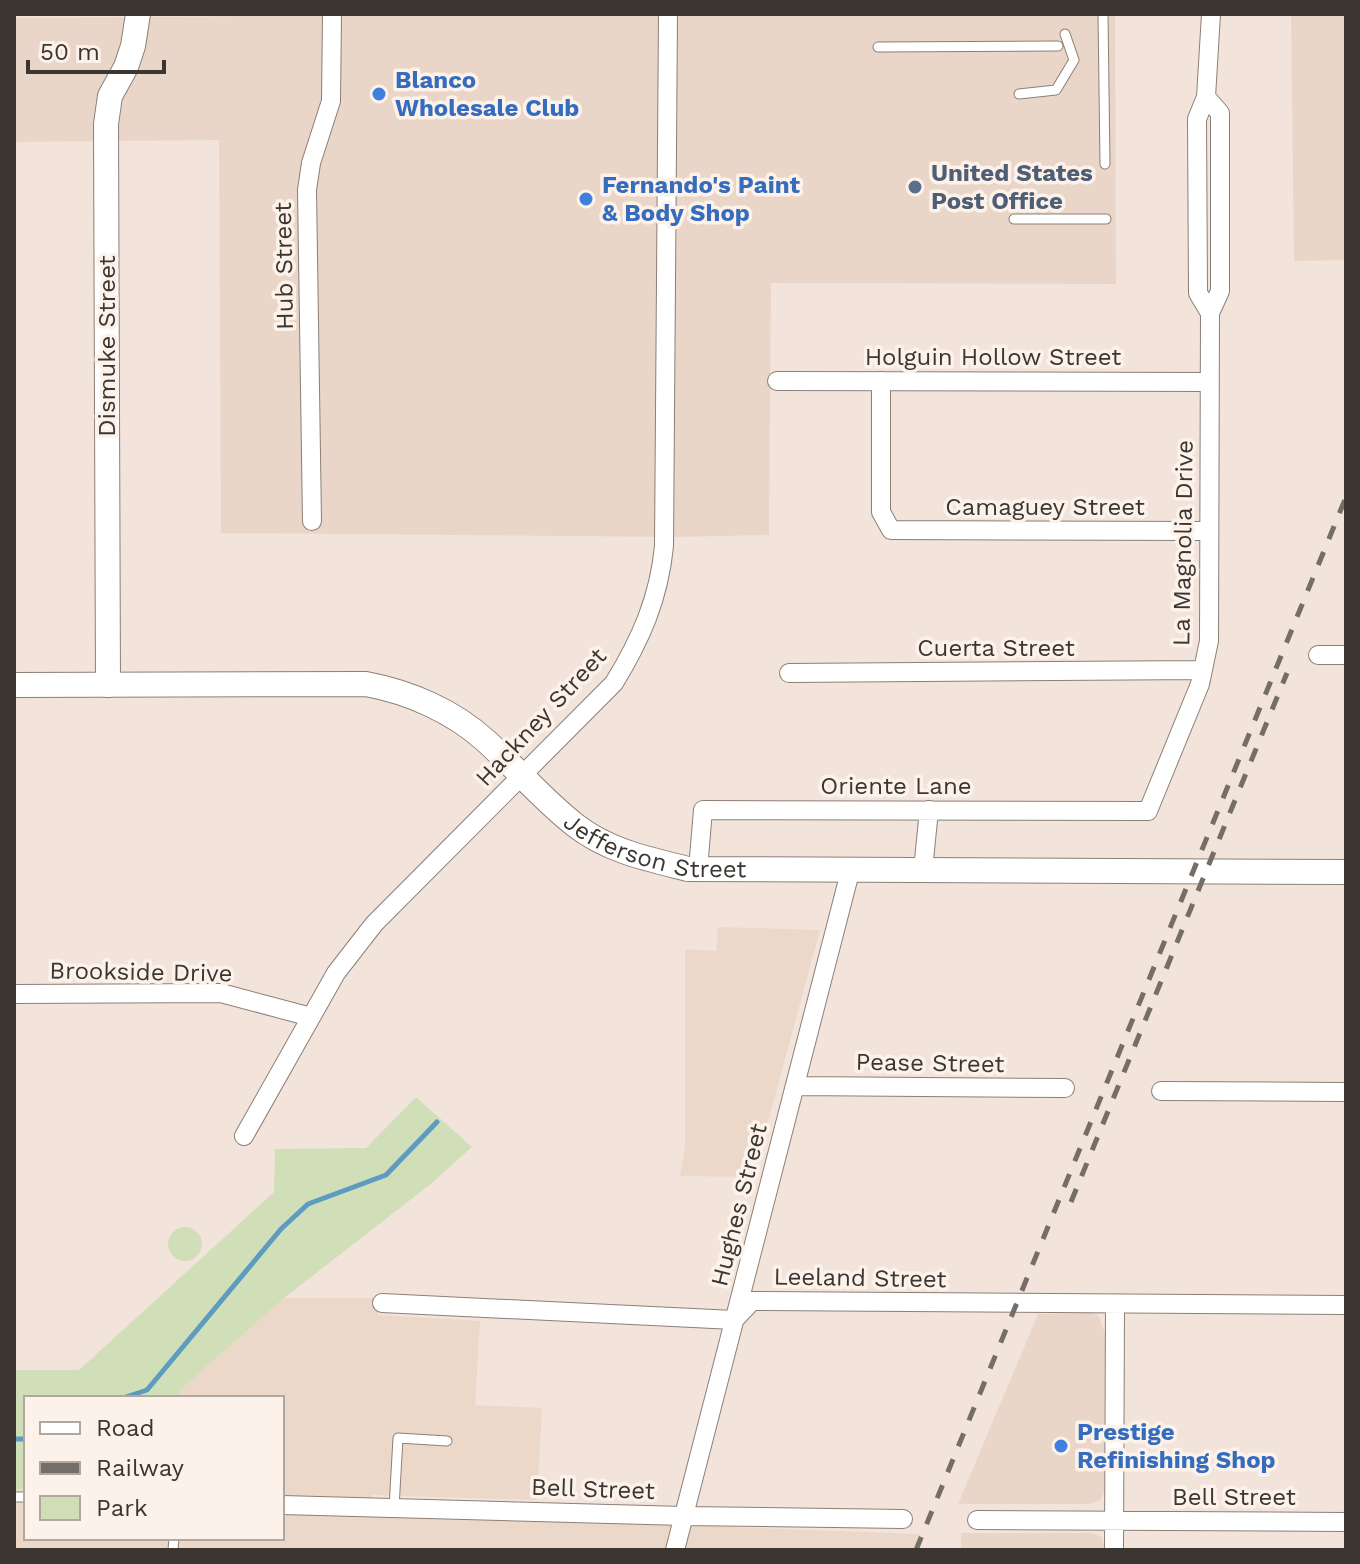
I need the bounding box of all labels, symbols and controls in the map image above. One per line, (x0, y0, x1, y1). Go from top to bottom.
scale bar (28, 24, 164, 74)
text: 50 m (40, 38, 100, 66)
place label: Blanco Wholesale Club (395, 66, 579, 122)
marker: Blanco Wholesale Club (370, 85, 388, 103)
place label: United States Post Office (931, 159, 1093, 215)
place label: Fernando's Paint & Body Shop (602, 171, 800, 227)
marker: United States Post Office (906, 178, 924, 196)
marker: Fernando's Paint & Body Shop (577, 190, 595, 208)
street label: Hub Street (269, 202, 299, 330)
street label: Dismuke Street (93, 255, 121, 437)
street label: Holguin Hollow Street (865, 343, 1121, 371)
street label: La Magnolia Drive (1167, 440, 1199, 646)
street label: Camaguey Street (945, 493, 1145, 521)
street label: Cuerta Street (917, 634, 1075, 662)
street label: Hackney Street (470, 642, 612, 792)
street label: Oriente Lane (820, 772, 972, 800)
street label: Jefferson Street (558, 808, 746, 883)
street label: Brookside Drive (49, 956, 233, 988)
street label: Pease Street (855, 1048, 1005, 1078)
street label: Hughes Street (705, 1121, 773, 1289)
street label: Leeland Street (773, 1262, 947, 1294)
legend (24, 1396, 284, 1540)
text: Road (96, 1414, 155, 1442)
place label: Prestige Refinishing Shop (1077, 1418, 1276, 1474)
marker: Prestige Refinishing Shop (1052, 1437, 1070, 1455)
text: Railway (96, 1454, 185, 1482)
street label: Bell Street (531, 1473, 655, 1505)
street label: Bell Street (1172, 1483, 1296, 1511)
text: Park (96, 1494, 148, 1522)

